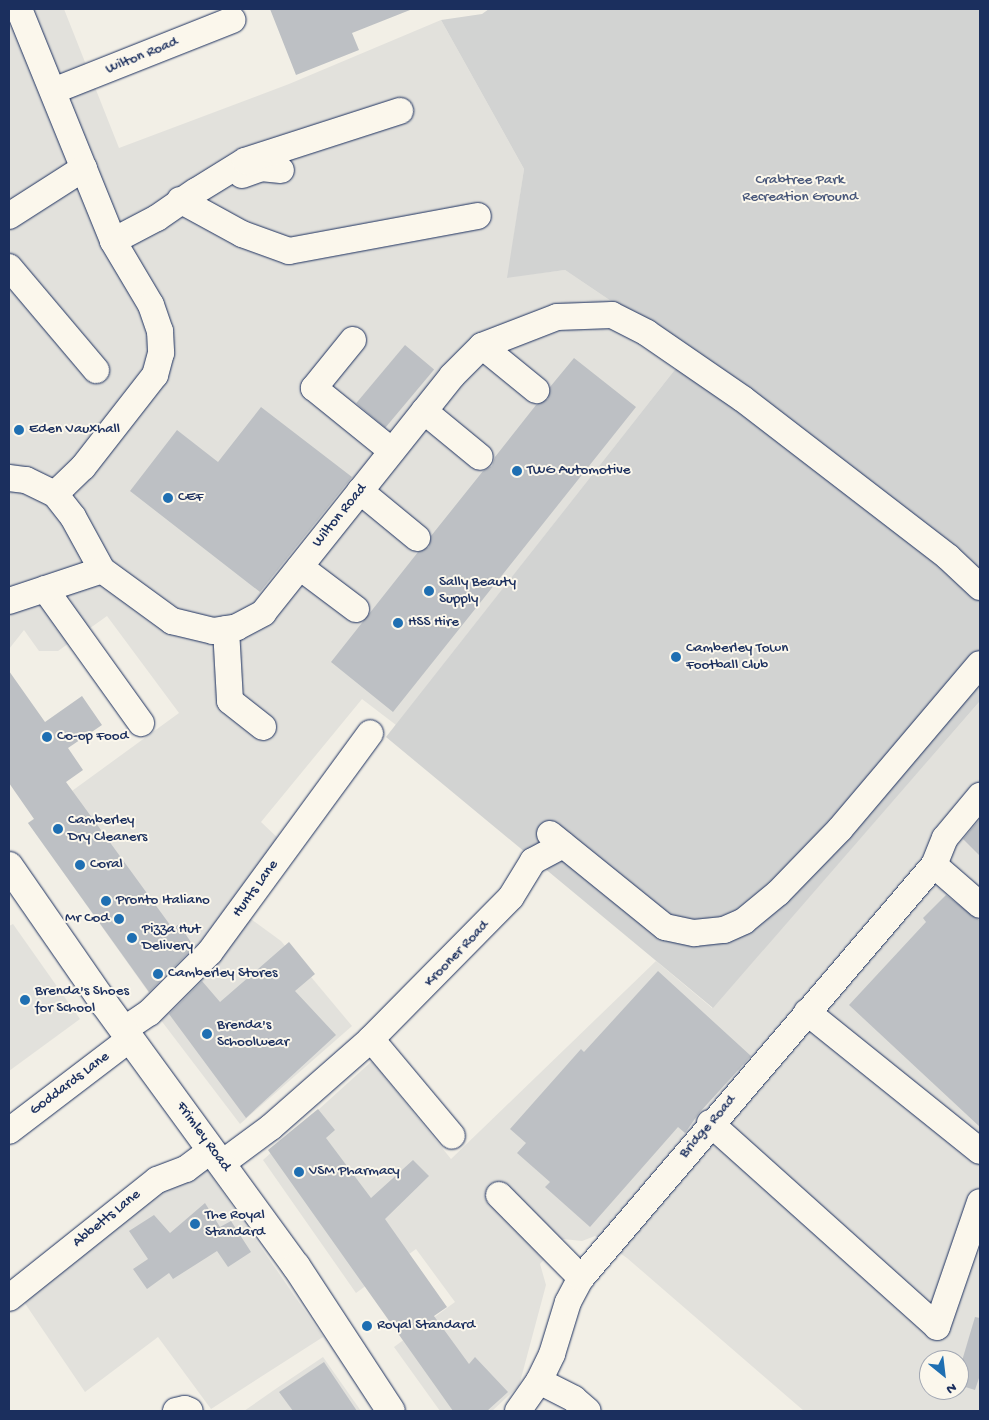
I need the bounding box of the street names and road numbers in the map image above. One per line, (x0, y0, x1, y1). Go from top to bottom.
street label: Wilton Road (103, 33, 181, 79)
street label: Wilton Road (309, 481, 371, 551)
street label: Hunts Lane (229, 857, 283, 921)
street label: Krooner Road (421, 917, 493, 991)
street label: Goddards Lane (27, 1048, 113, 1120)
street label: Bridge Road (676, 1092, 740, 1162)
street label: Frimley Road (172, 1099, 234, 1175)
street label: Abbetts Lane (69, 1186, 145, 1252)

